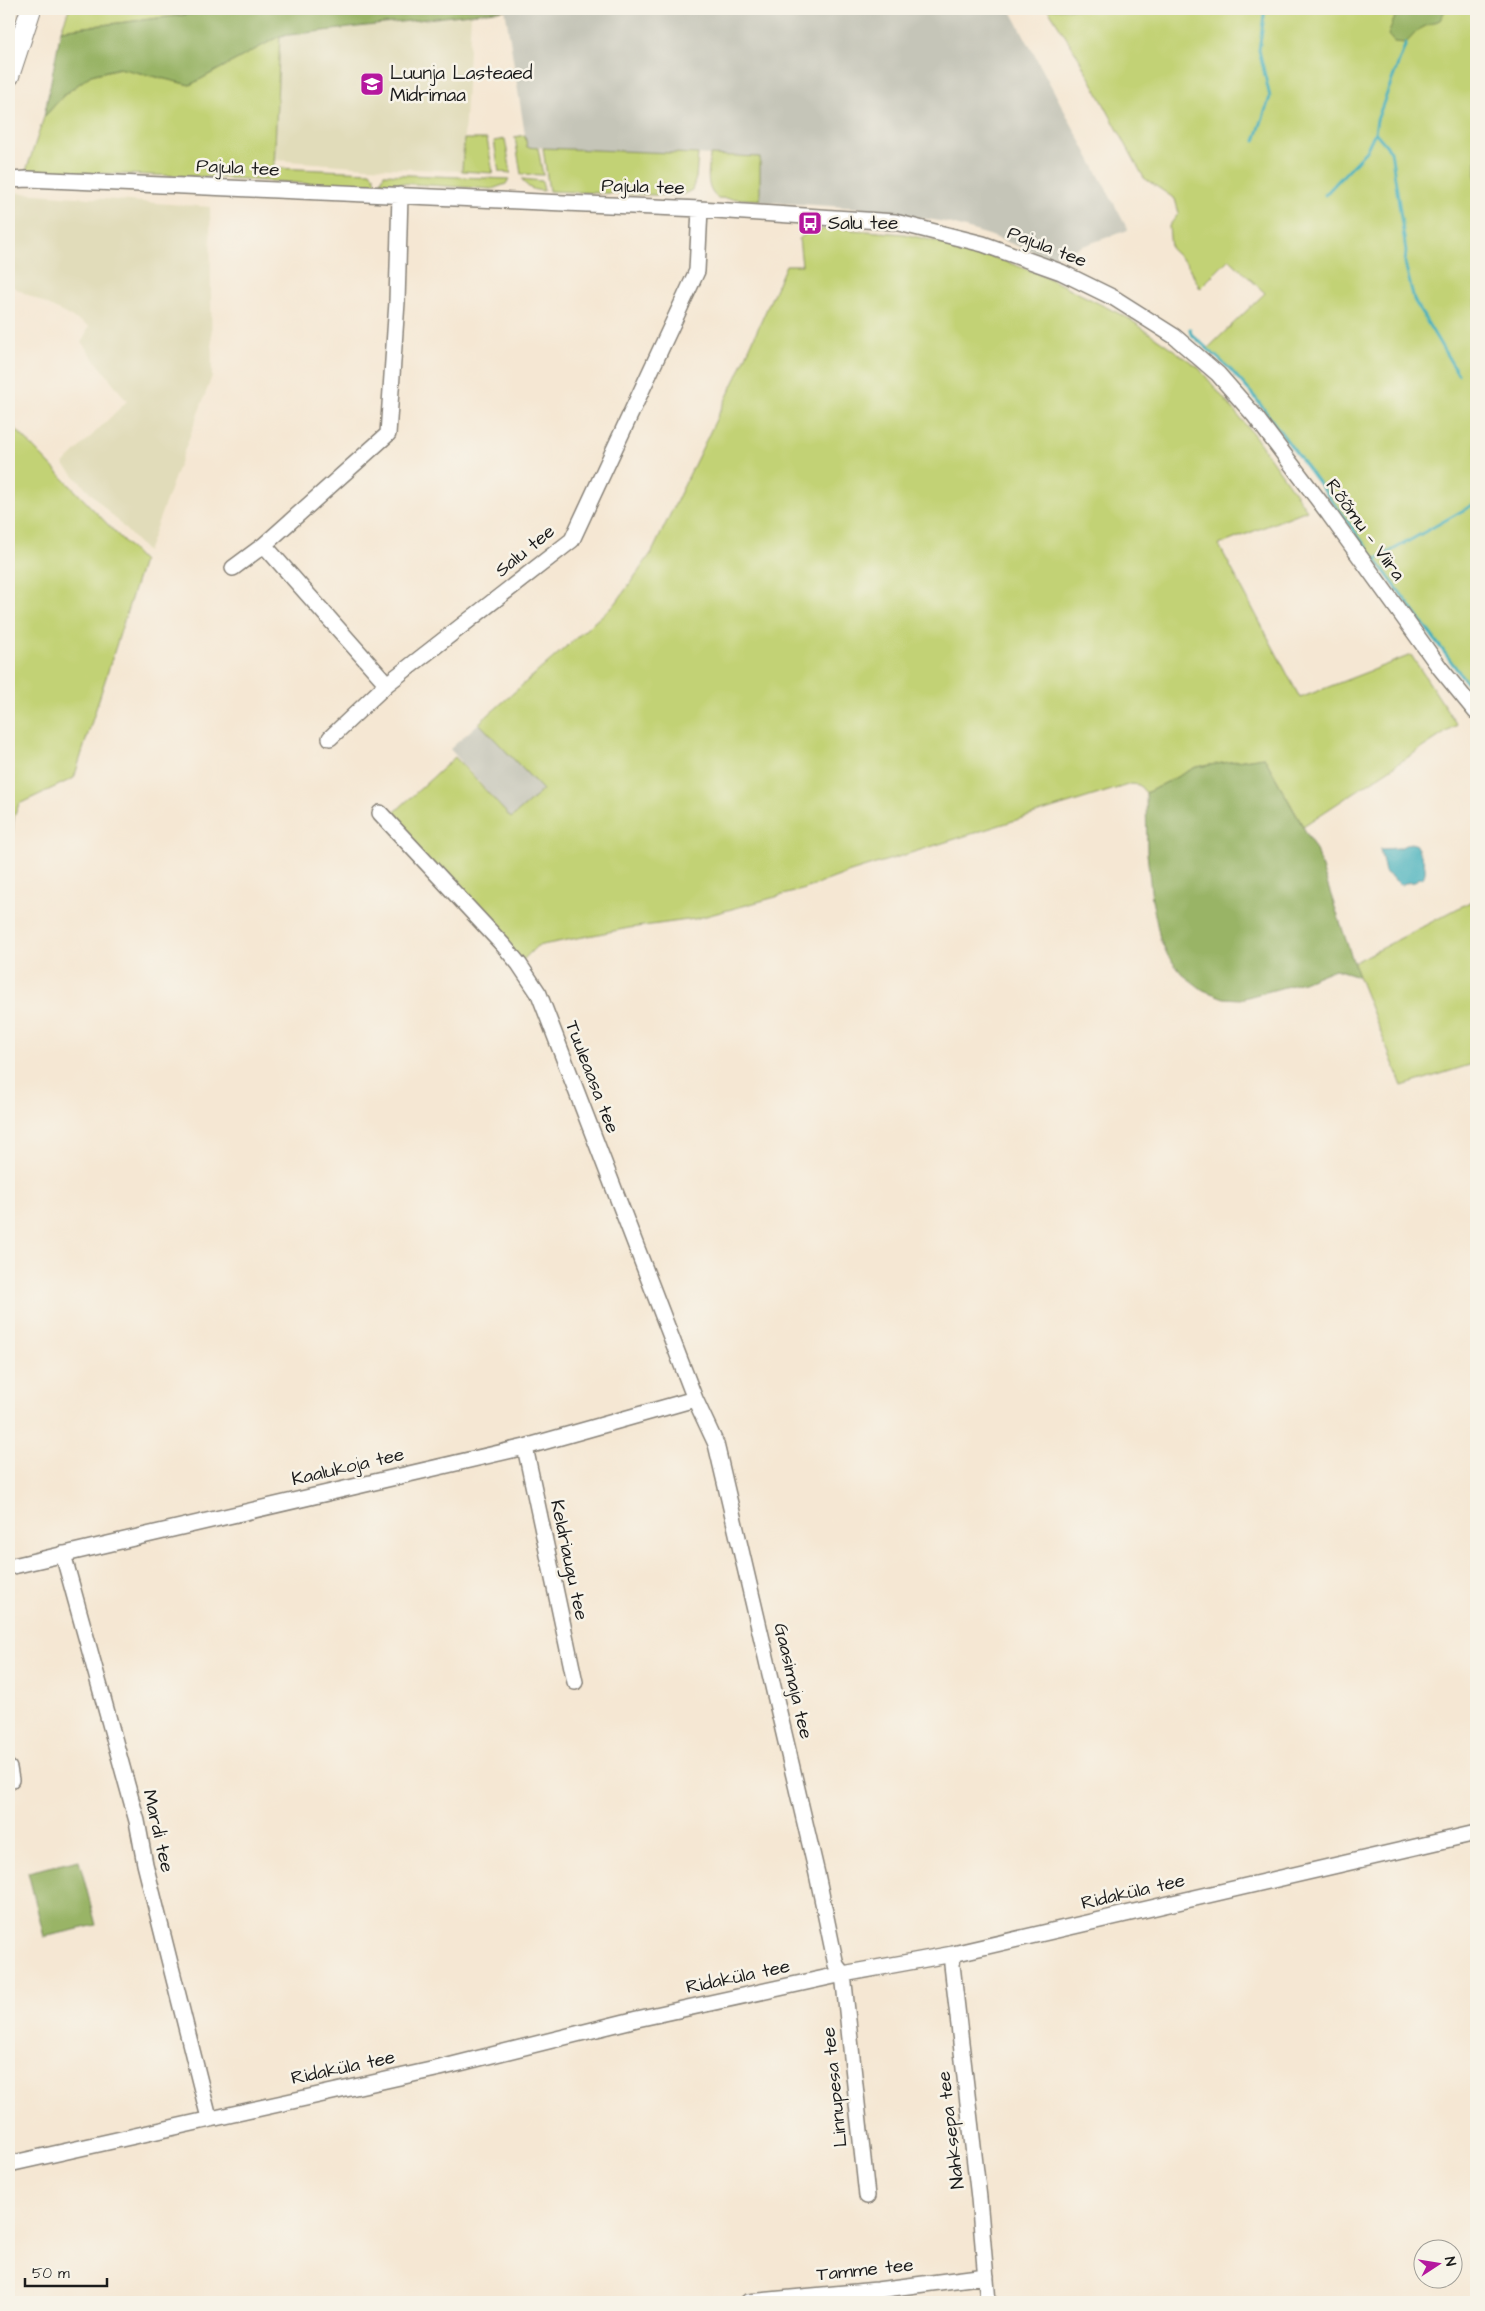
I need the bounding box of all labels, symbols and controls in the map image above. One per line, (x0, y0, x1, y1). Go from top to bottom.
place label: Luunja Lasteaed Midrimaa (390, 60, 533, 109)
school or university icon: Luunja Lasteaed Midrimaa (359, 71, 385, 97)
street label: Pajula tee (196, 152, 280, 184)
street label: Pajula tee (601, 172, 685, 202)
bus stop icon: Salu tee (797, 210, 823, 236)
place label: Salu tee (828, 210, 898, 237)
street label: Pajula tee (1003, 219, 1091, 275)
street label: Rõõmu — Viira (1319, 473, 1411, 587)
street label: Salu tee (489, 518, 561, 584)
street label: Tuuleaasa tee (558, 1017, 626, 1137)
street label: Kaalukoja tee (289, 1441, 407, 1493)
street label: Keldriaugu tee (542, 1497, 595, 1623)
street label: Gaasimaja tee (767, 1620, 819, 1742)
street label: Mardi tee (135, 1787, 181, 1875)
street label: Ridaküla tee (1078, 1867, 1188, 1917)
street label: Ridaküla tee (684, 1953, 792, 2001)
street label: Linnupesa tee (815, 2026, 855, 2148)
street label: Ridaküla tee (289, 2044, 397, 2092)
street label: Nahksepa tee (930, 2070, 972, 2190)
north arrow (1412, 2238, 1462, 2288)
street label: Tamme tee (815, 2251, 915, 2289)
text: N (1439, 2255, 1460, 2268)
scale bar (25, 2256, 108, 2288)
text: 50 m (32, 2263, 70, 2284)

